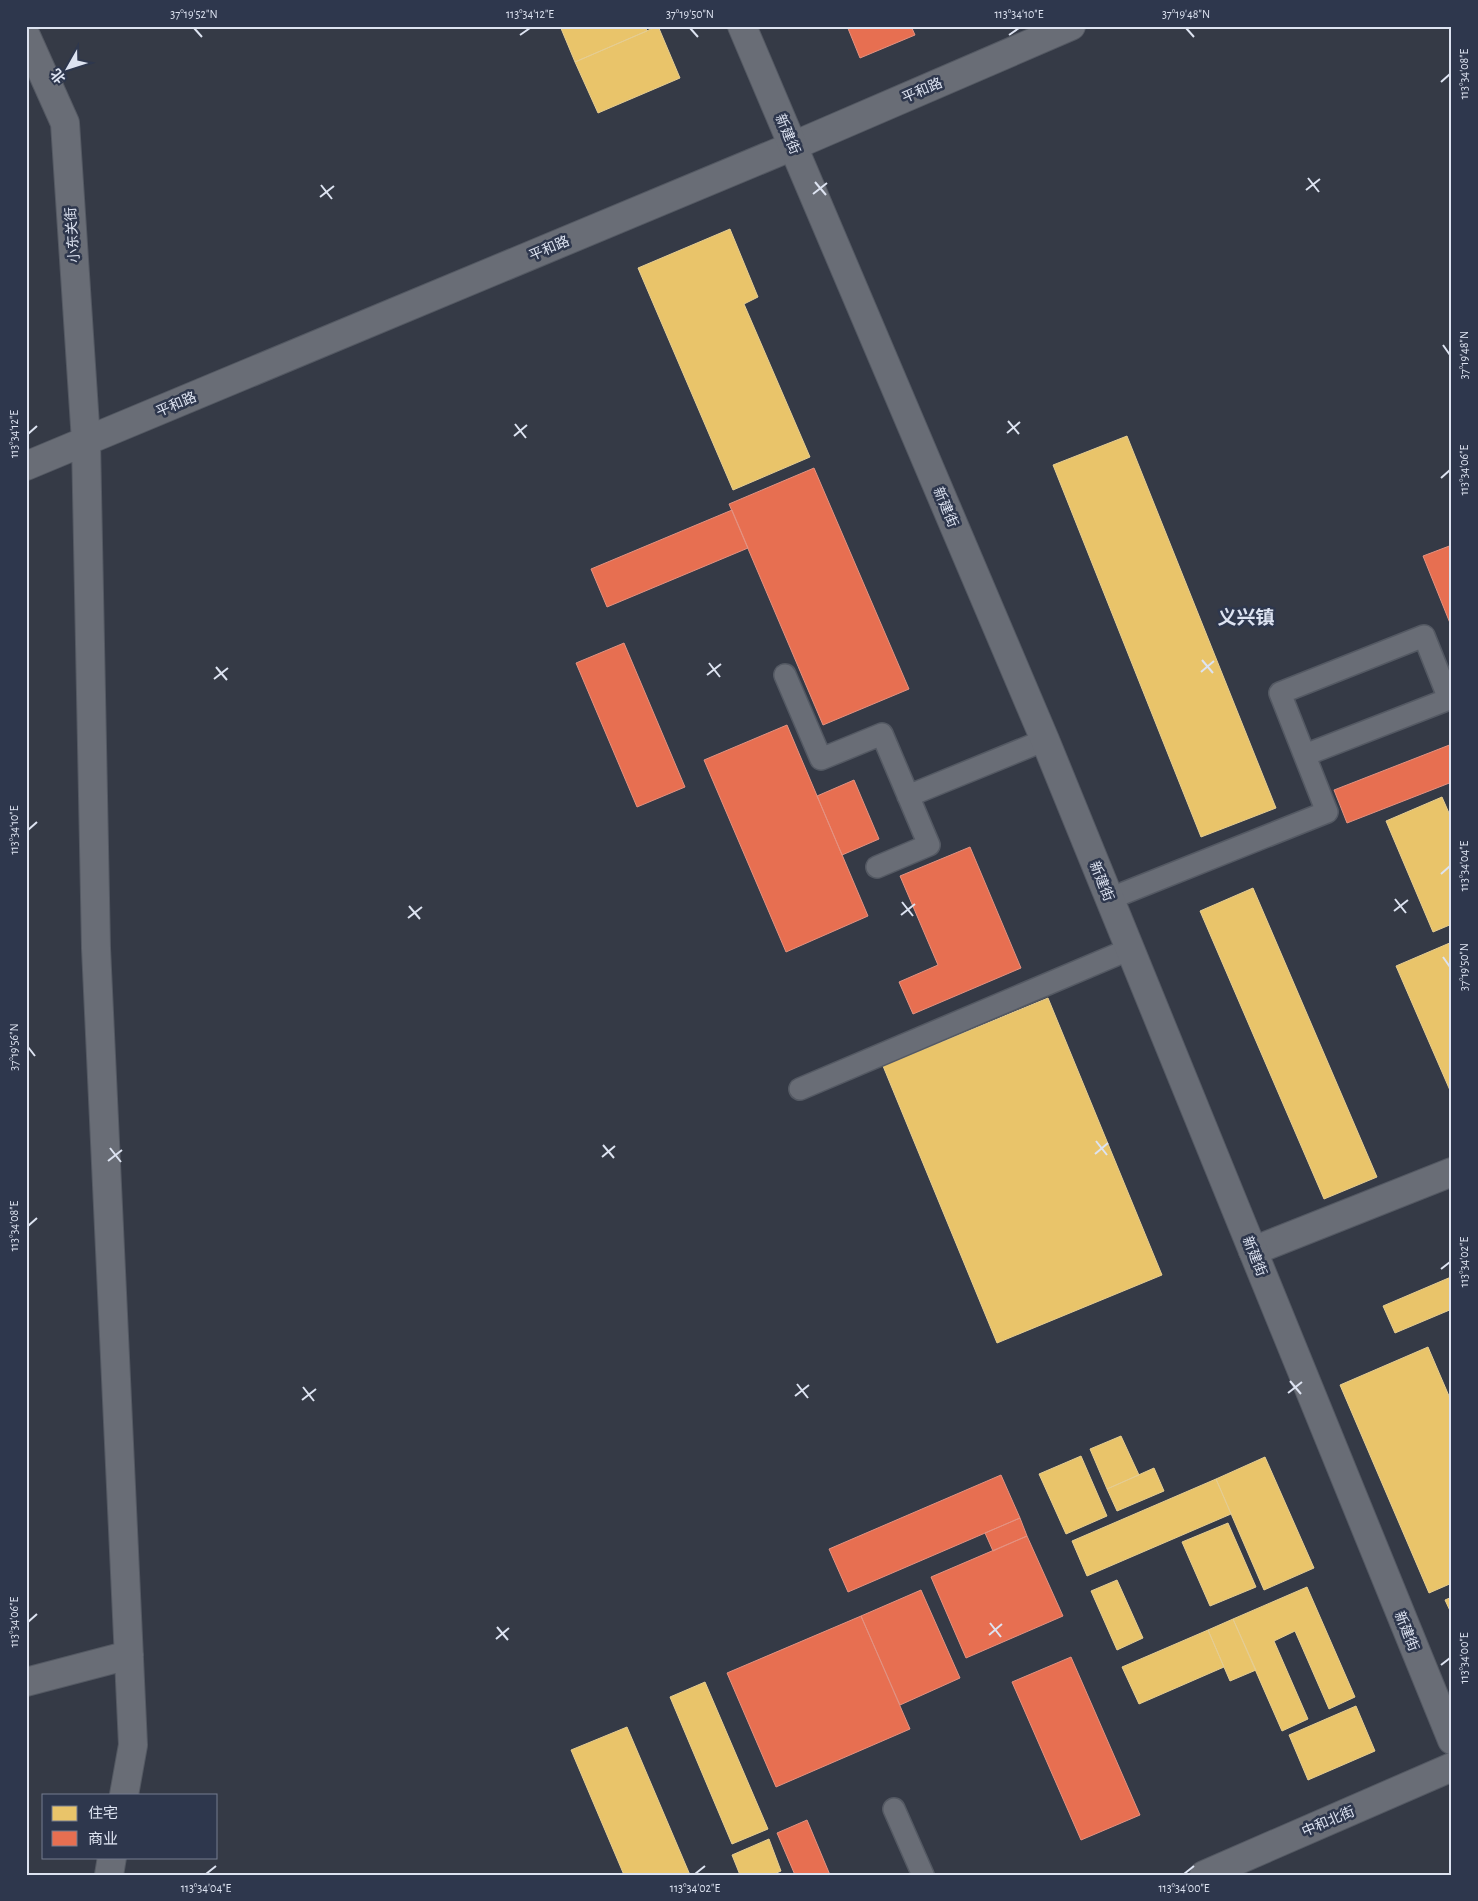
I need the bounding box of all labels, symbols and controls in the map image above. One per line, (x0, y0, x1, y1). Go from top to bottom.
text: 37°19'52"N (170, 8, 218, 20)
text: 113°34'12"E (506, 8, 554, 20)
text: 37°19'50"N (666, 8, 714, 20)
text: 113°34'10"E (994, 8, 1044, 20)
text: 37°19'48"N (1162, 8, 1210, 20)
north arrow (42, 42, 92, 92)
text: 113°34'08"E (1458, 48, 1470, 99)
text: 北 (48, 66, 69, 86)
street label: 平和路 (900, 75, 944, 106)
street label: 新建街 (772, 112, 803, 156)
street label: 小东关街 (63, 207, 82, 263)
street label: 平和路 (527, 233, 571, 264)
text: 37°19'48"N (1458, 331, 1470, 379)
street label: 平和路 (154, 389, 198, 420)
text: 113°34'12"E (8, 410, 20, 458)
text: 113°34'06"E (1458, 445, 1470, 495)
street label: 新建街 (930, 485, 961, 529)
district label: 义兴镇 (1217, 607, 1275, 628)
text: 113°34'10"E (8, 805, 20, 855)
text: 113°34'04"E (1458, 840, 1470, 891)
street label: 新建街 (1087, 859, 1116, 903)
text: 37°19'50"N (1458, 943, 1470, 991)
text: 37°19'56"N (8, 1023, 20, 1071)
text: 113°34'08"E (8, 1200, 20, 1251)
street label: 新建街 (1240, 1234, 1269, 1278)
text: 113°34'02"E (1458, 1237, 1470, 1287)
text: 113°34'06"E (8, 1597, 20, 1647)
street label: 新建街 (1392, 1609, 1421, 1653)
text: 113°34'00"E (1458, 1632, 1470, 1684)
legend (42, 1794, 218, 1858)
street label: 中和北街 (1299, 1803, 1357, 1839)
text: 住宅 (88, 1805, 118, 1821)
text: 商业 (88, 1831, 118, 1847)
text: 113°34'04"E (181, 1882, 232, 1894)
text: 113°34'02"E (670, 1882, 720, 1894)
text: 113°34'00"E (1158, 1882, 1210, 1894)

